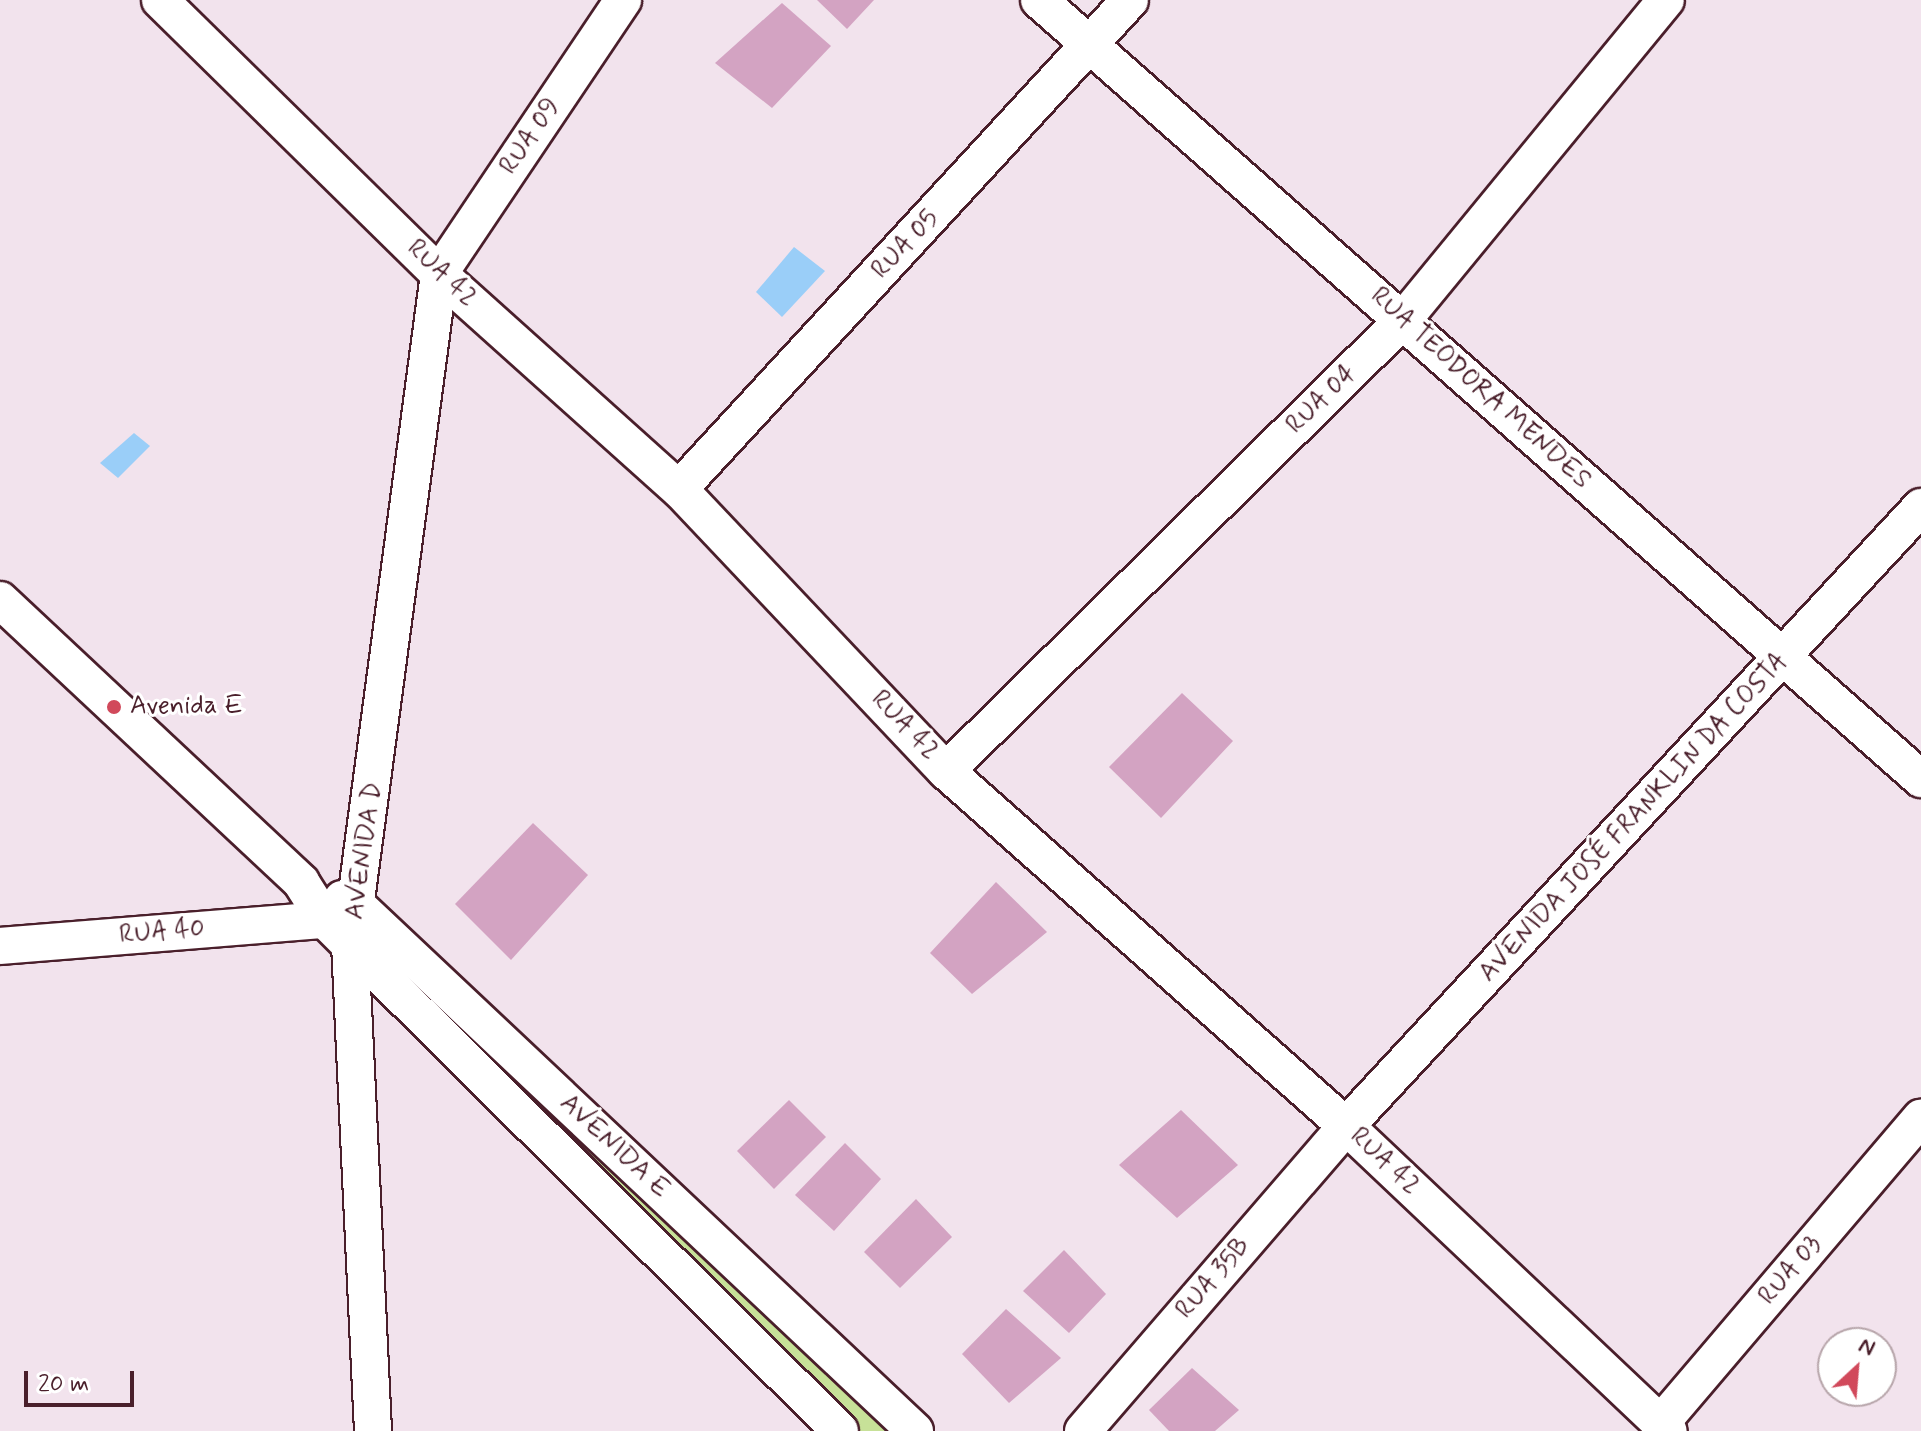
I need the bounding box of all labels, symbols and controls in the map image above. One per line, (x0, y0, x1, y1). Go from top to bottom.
street label: RUA 09 (494, 93, 568, 181)
street label: RUA 05 (866, 204, 946, 286)
street label: RUA 42 (400, 234, 482, 314)
street label: RUA TEODORA MENDES (1365, 283, 1595, 495)
street label: RUA 04 (1281, 359, 1363, 441)
street label: AVENIDA JOSÉ FRANKLIN DA COSTA (1471, 645, 1797, 991)
street label: RUA 42 (863, 685, 945, 767)
place label: Avenida E (130, 691, 239, 723)
marker: Avenida E (105, 698, 123, 716)
street label: AVENIDA D (340, 780, 390, 922)
street label: RUA 40 (118, 914, 206, 952)
street label: AVENIDA E (554, 1089, 674, 1205)
street label: RUA 42 (1343, 1122, 1425, 1202)
street label: RUA 03 (1753, 1230, 1829, 1312)
street label: RUA 35B (1170, 1232, 1258, 1326)
north arrow (1817, 1327, 1897, 1407)
text: N (1854, 1331, 1879, 1363)
scale bar (28, 1355, 138, 1405)
text: 20 m (38, 1369, 89, 1400)

